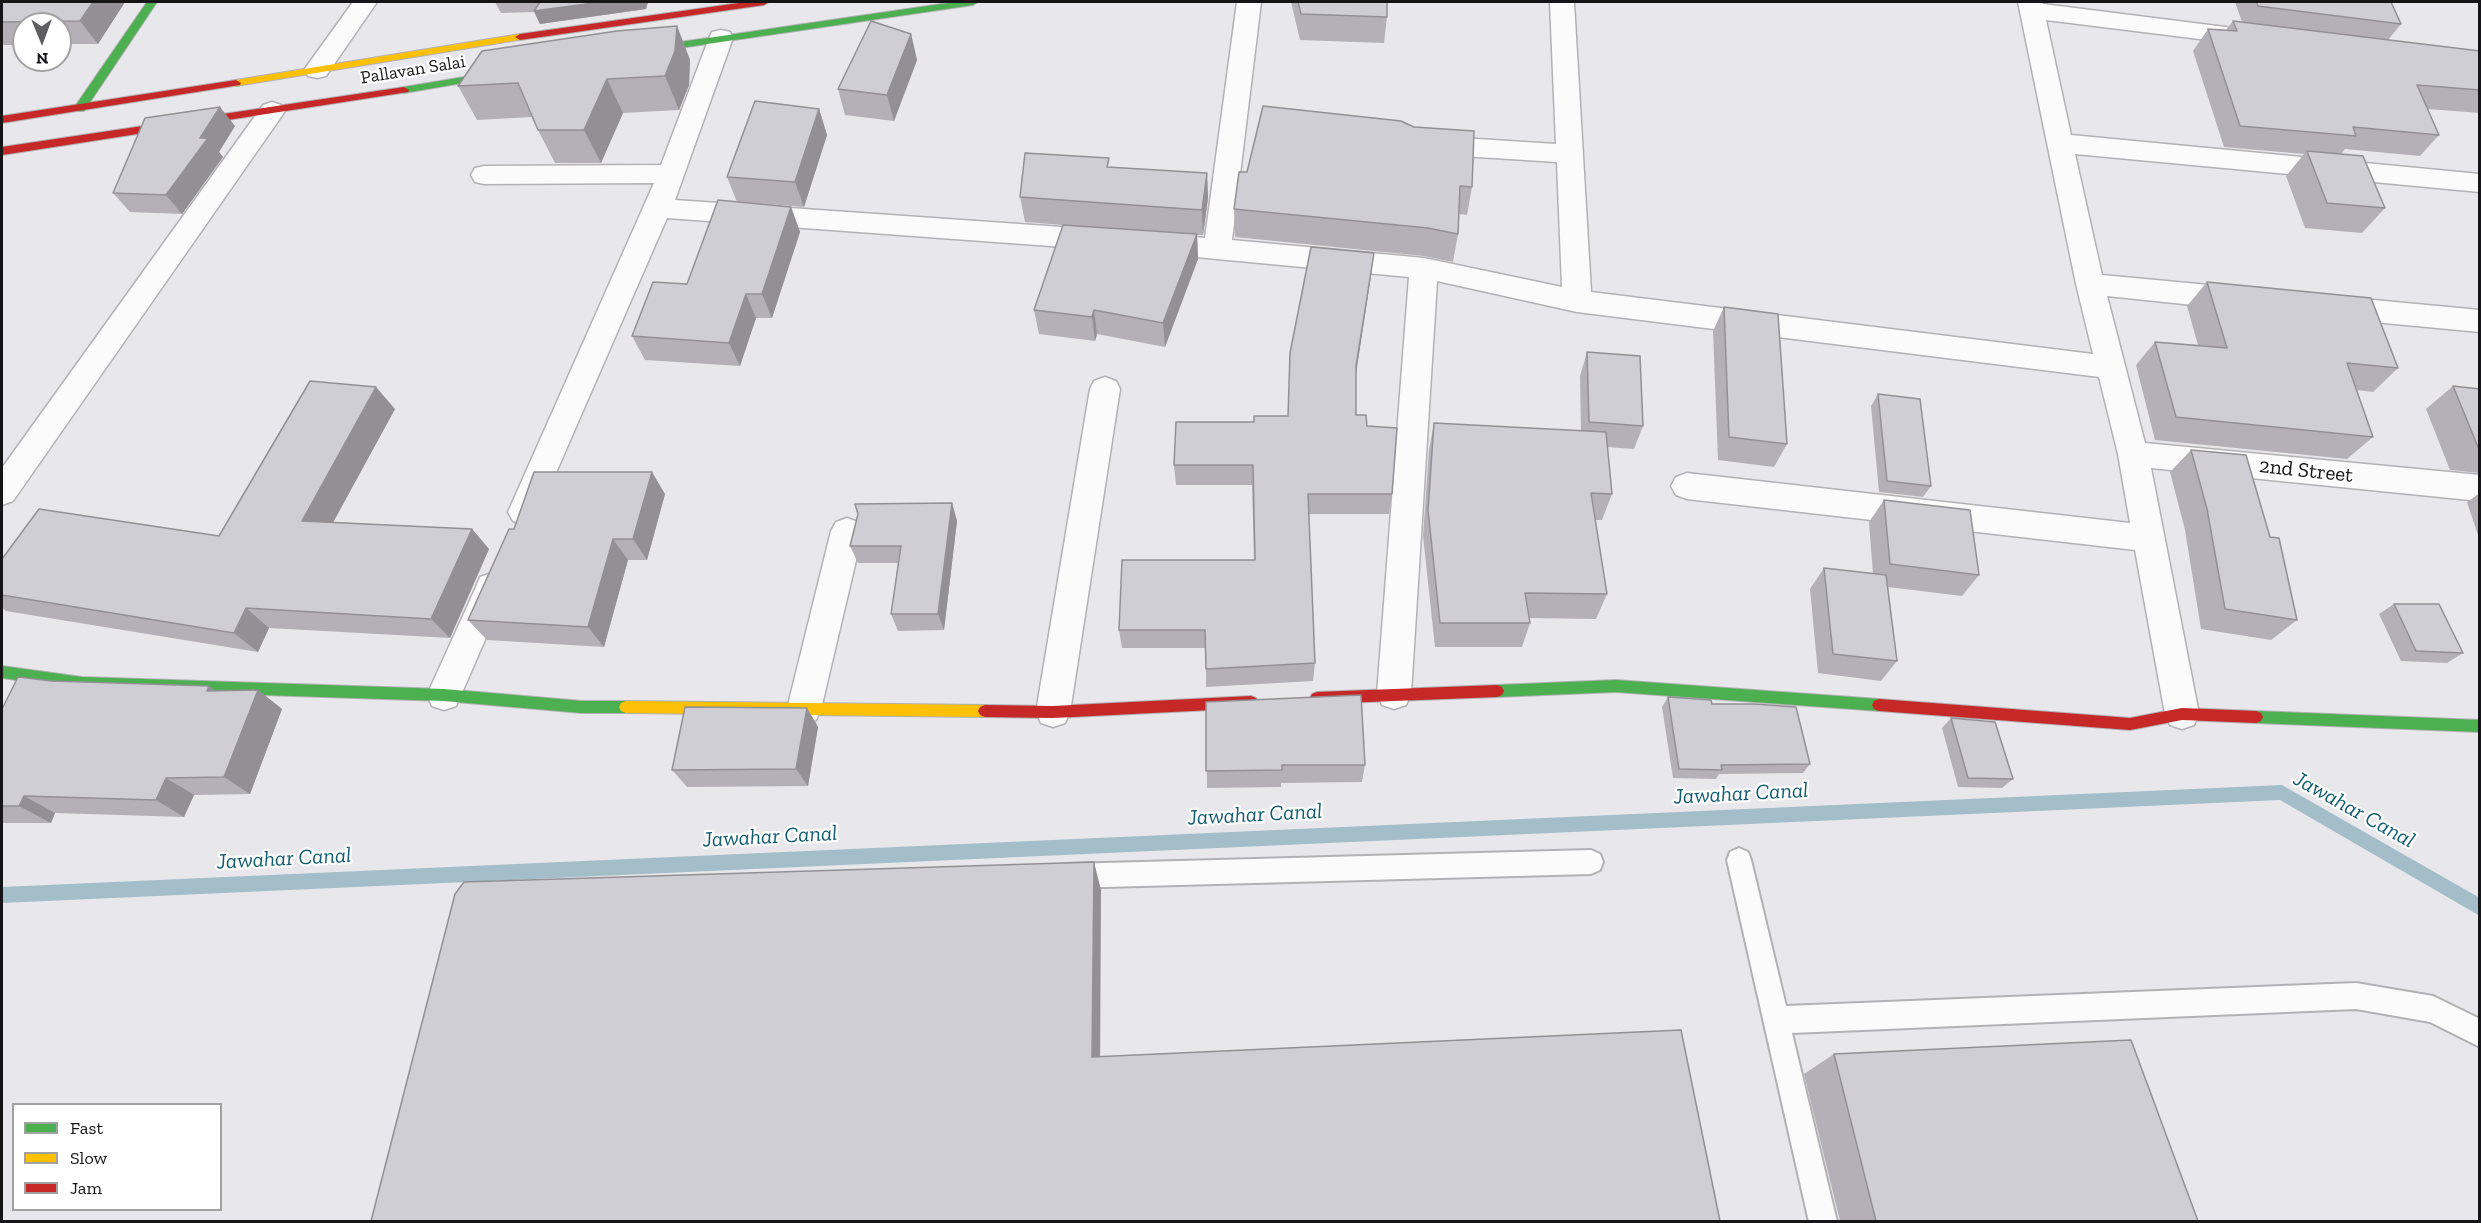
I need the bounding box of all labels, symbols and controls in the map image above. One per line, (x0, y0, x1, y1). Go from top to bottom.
north arrow (12, 12, 72, 72)
text: N (36, 49, 49, 68)
street label: Pallavan Salai (359, 51, 467, 89)
street label: 2nd Street (2258, 454, 2354, 488)
water label: Jawahar Canal (2289, 766, 2419, 854)
water label: Jawahar Canal (1673, 777, 1809, 811)
water label: Jawahar Canal (1187, 798, 1323, 832)
water label: Jawahar Canal (702, 820, 838, 854)
water label: Jawahar Canal (216, 842, 352, 876)
legend (12, 1103, 222, 1211)
text: Fast (70, 1117, 103, 1139)
text: Slow (70, 1147, 107, 1169)
text: Jam (70, 1177, 102, 1199)

